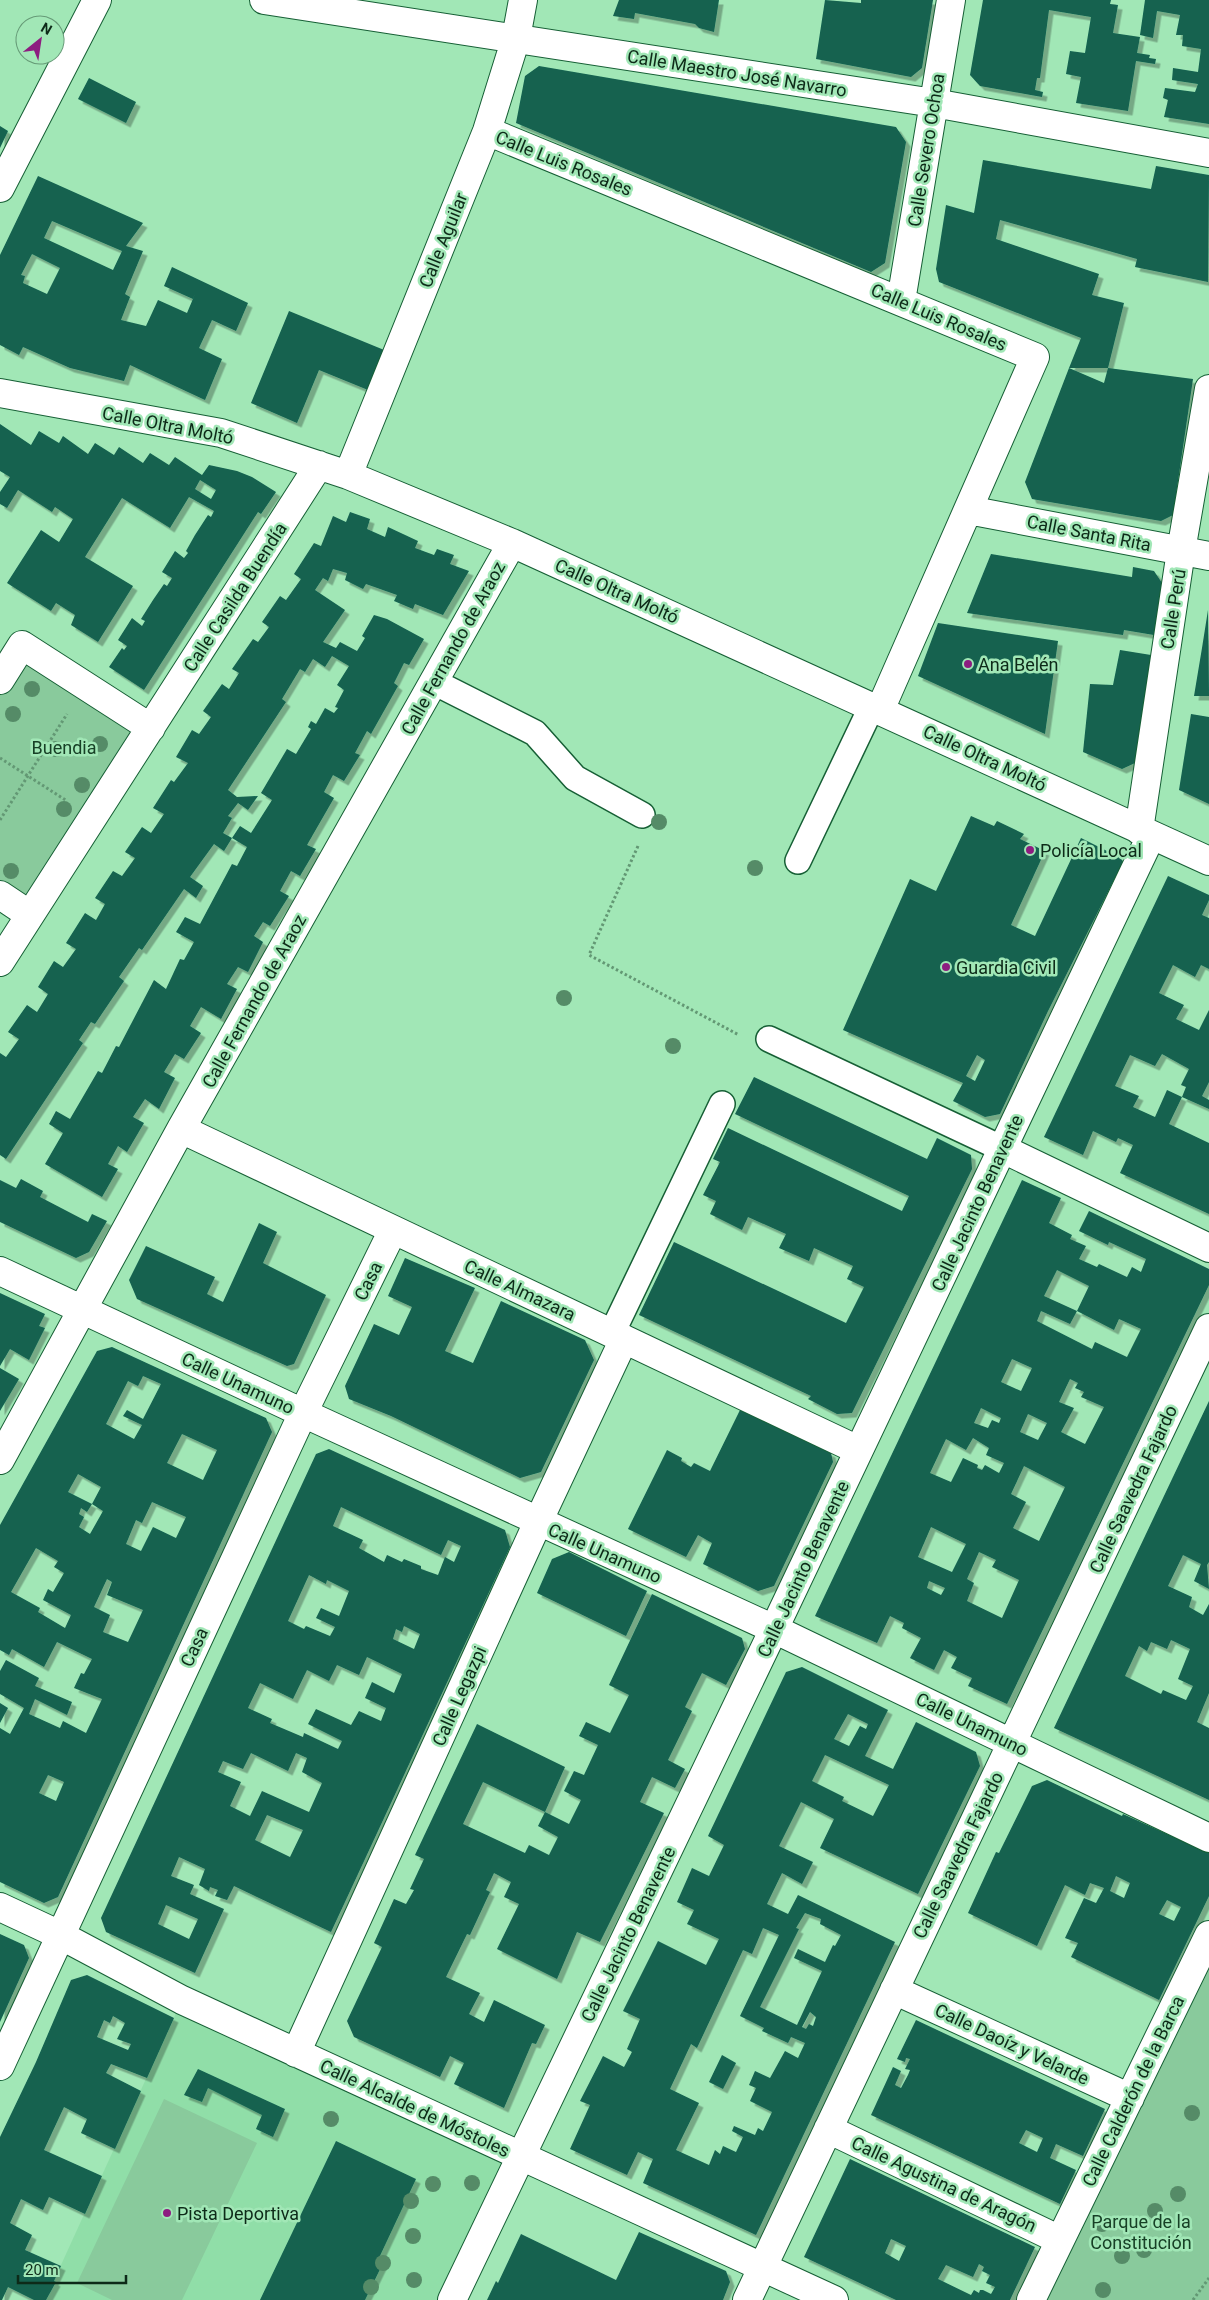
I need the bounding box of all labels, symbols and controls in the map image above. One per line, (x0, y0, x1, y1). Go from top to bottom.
north arrow (15, 15, 65, 65)
text: N (38, 19, 55, 38)
street label: Calle Maestro José Navarro (626, 45, 848, 101)
street label: Calle Severo Ochoa (904, 72, 948, 228)
street label: Calle Luis Rosales (493, 126, 635, 200)
street label: Calle Aguilar (414, 189, 472, 291)
street label: Calle Luis Rosales (868, 279, 1010, 355)
street label: Calle Oltra Moltó (101, 402, 235, 448)
street label: Calle Santa Rita (1025, 511, 1153, 555)
street label: Calle Casilda Buendía (179, 519, 291, 675)
street label: Calle Oltra Moltó (552, 554, 682, 628)
street label: Calle Fernando de Araoz (397, 558, 509, 738)
street label: Calle Perú (1156, 567, 1190, 651)
place label: Ana Belén (978, 654, 1059, 675)
marker: Ana Belén (962, 658, 974, 670)
street label: Calle Oltra Moltó (920, 720, 1050, 796)
park label: Buendia (32, 737, 96, 758)
place label: Policía Local (1040, 840, 1142, 861)
marker: Policía Local (1024, 844, 1036, 856)
street label: Calle Fernando de Araoz (198, 911, 310, 1091)
place label: Guardia Civil (956, 957, 1056, 978)
marker: Guardia Civil (940, 961, 952, 973)
street label: Calle Jacinto Benavente (927, 1112, 1027, 1294)
street label: Calle Almazara (461, 1255, 579, 1325)
street label: Casa (350, 1258, 386, 1304)
street label: Calle Unamuno (178, 1348, 298, 1418)
street label: Calle Saavedra Fajardo (1085, 1402, 1181, 1576)
street label: Calle Jacinto Benavente (753, 1478, 853, 1660)
street label: Calle Unamuno (545, 1519, 665, 1587)
street label: Casa (176, 1624, 212, 1670)
street label: Calle Legazpi (428, 1643, 490, 1749)
street label: Calle Unamuno (913, 1688, 1031, 1760)
street label: Calle Saavedra Fajardo (909, 1768, 1007, 1942)
street label: Calle Jacinto Benavente (576, 1843, 680, 2025)
street label: Calle Calderón de la Barca (1078, 1992, 1188, 2190)
street label: Calle Daoíz y Velarde (932, 1999, 1092, 2089)
street label: Calle Alcalde de Móstoles (317, 2055, 513, 2161)
street label: Calle Agustina de Aragón (848, 2132, 1040, 2236)
place label: Pista Deportiva (177, 2203, 299, 2224)
marker: Pista Deportiva (161, 2207, 173, 2219)
park label: Parque de la Constitución (1090, 2211, 1192, 2253)
scale bar (18, 2252, 125, 2284)
text: 20 m (25, 2261, 59, 2279)

